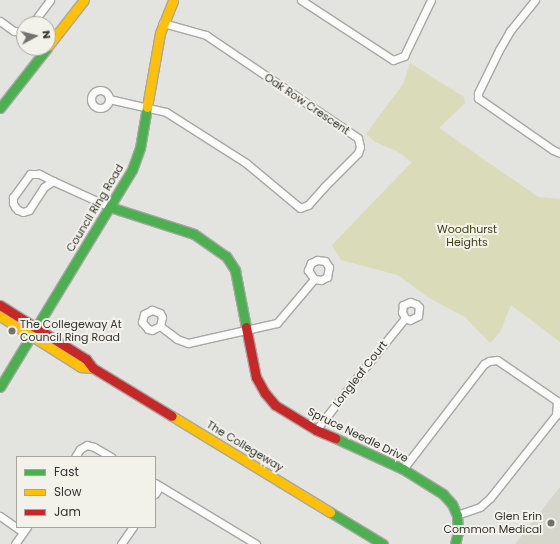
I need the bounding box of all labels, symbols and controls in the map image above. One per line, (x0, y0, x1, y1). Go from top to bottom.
north arrow (16, 16, 56, 56)
text: N (38, 30, 55, 40)
street label: Oak Row Crescent (262, 71, 352, 137)
street label: Council Ring Road (64, 162, 126, 254)
park label: Woodhurst Heights (437, 223, 497, 249)
place label: The Collegeway At Council Ring Road (20, 318, 122, 344)
marker: The Collegeway At Council Ring Road (7, 326, 17, 336)
street label: Longleaf Court (330, 338, 390, 410)
street label: Spruce Needle Drive (306, 405, 410, 465)
street label: The Collegeway (204, 418, 286, 474)
legend (16, 456, 156, 528)
text: Fast (54, 463, 79, 480)
text: Slow (54, 483, 82, 500)
text: Jam (54, 503, 81, 520)
place label: Glen Erin Common Medical (444, 510, 542, 536)
marker: Glen Erin Common Medical (545, 517, 557, 529)

